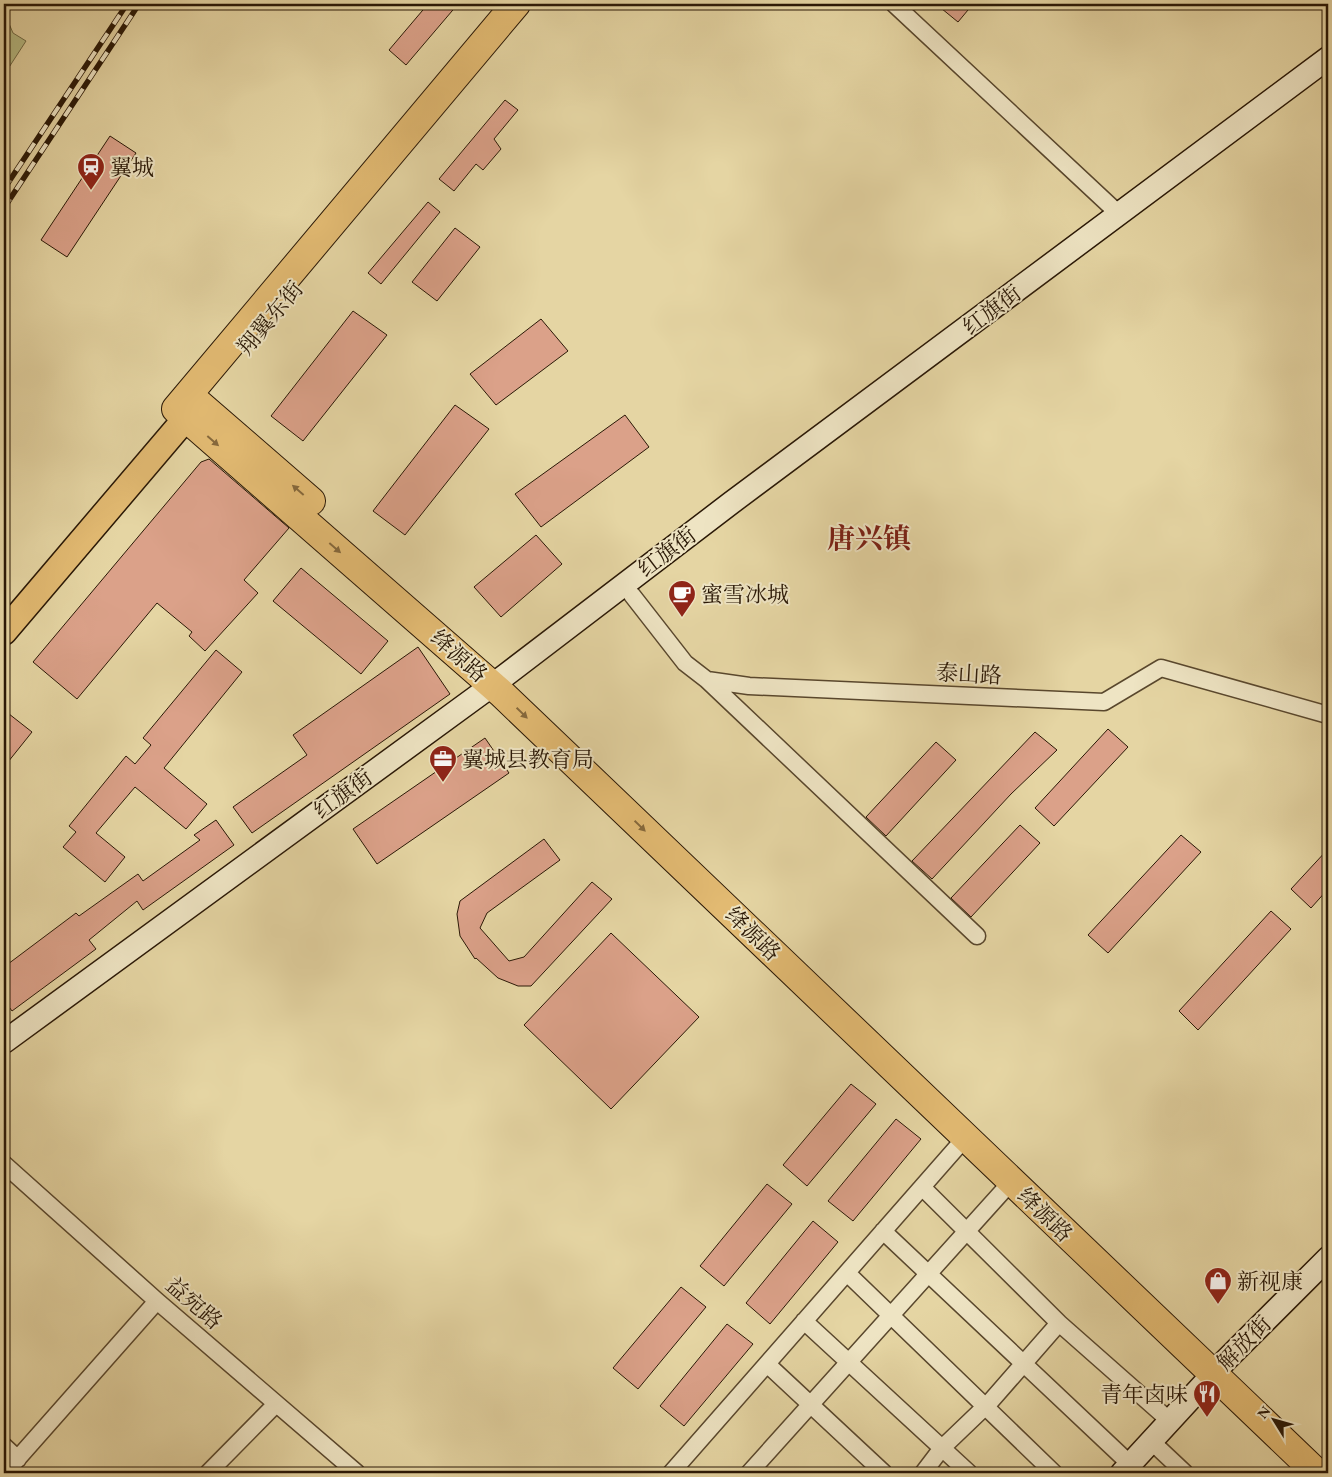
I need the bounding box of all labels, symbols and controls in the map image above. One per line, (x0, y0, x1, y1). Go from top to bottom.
station icon: 翼城 (76, 152, 106, 191)
place label: 翼城 (110, 153, 154, 182)
street label: 翔翼东街 (231, 275, 309, 361)
street label: 红旗街 (957, 279, 1027, 341)
one-way arrow (206, 435, 218, 447)
one-way arrow (292, 484, 304, 496)
district label: 唐兴镇 (827, 520, 911, 556)
street label: 红旗街 (632, 521, 702, 583)
one-way arrow (329, 542, 341, 553)
cafe icon: 蜜雪冰城 (667, 579, 697, 618)
place label: 蜜雪冰城 (701, 580, 789, 609)
street label: 绛源路 (425, 623, 493, 689)
street label: 泰山路 (935, 658, 1003, 690)
one-way arrow (516, 707, 528, 719)
office icon: 翼城县教育局 (428, 744, 458, 783)
place label: 翼城县教育局 (462, 745, 594, 774)
street label: 红旗街 (308, 763, 378, 825)
one-way arrow (633, 820, 645, 832)
street label: 绛源路 (719, 901, 787, 967)
street label: 绛源路 (1011, 1182, 1079, 1248)
shop icon: 新视康 (1203, 1266, 1233, 1305)
place label: 新视康 (1237, 1267, 1303, 1296)
street label: 益宛路 (160, 1270, 228, 1336)
street label: 解放街 (1210, 1309, 1278, 1377)
restaurant icon: 青年卤味 (1192, 1379, 1222, 1418)
place label: 青年卤味 (1100, 1380, 1188, 1409)
north arrow (1250, 1394, 1300, 1444)
text: N (1253, 1402, 1275, 1422)

